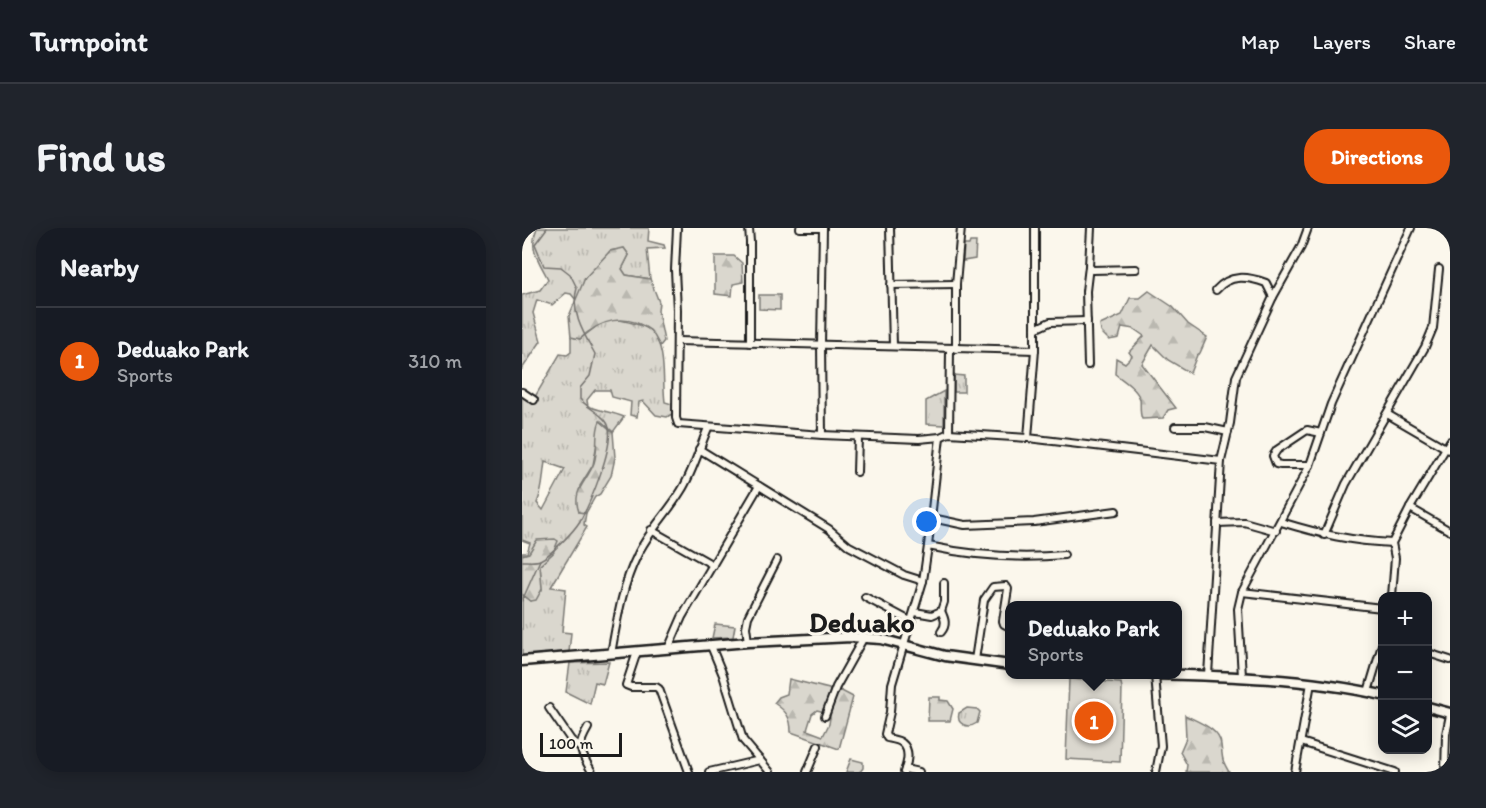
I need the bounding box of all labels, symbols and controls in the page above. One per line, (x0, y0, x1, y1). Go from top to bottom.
text: Turnpoint (30, 24, 148, 58)
text: Map (1241, 29, 1280, 54)
text: Layers (1313, 29, 1371, 54)
text: Share (1404, 29, 1456, 54)
button: Directions (1304, 129, 1450, 184)
text: Find us (36, 131, 166, 182)
text: Nearby (60, 251, 139, 283)
text: Deduako Park (117, 336, 249, 363)
text: 1 (75, 349, 84, 373)
text: 310 m (408, 349, 462, 373)
text: Sports (117, 363, 173, 387)
your location (912, 507, 941, 536)
map controls (1378, 592, 1432, 754)
button: + (1378, 592, 1432, 646)
popup (1005, 601, 1182, 679)
district label: Deduako (809, 605, 915, 639)
text: Deduako Park (1028, 615, 1159, 642)
text: Sports (1028, 642, 1084, 666)
button: − (1378, 646, 1432, 700)
pin: 1 (1074, 698, 1114, 744)
button: layers (1378, 700, 1432, 754)
scale bar (540, 730, 622, 758)
text: 100 m (549, 734, 593, 753)

